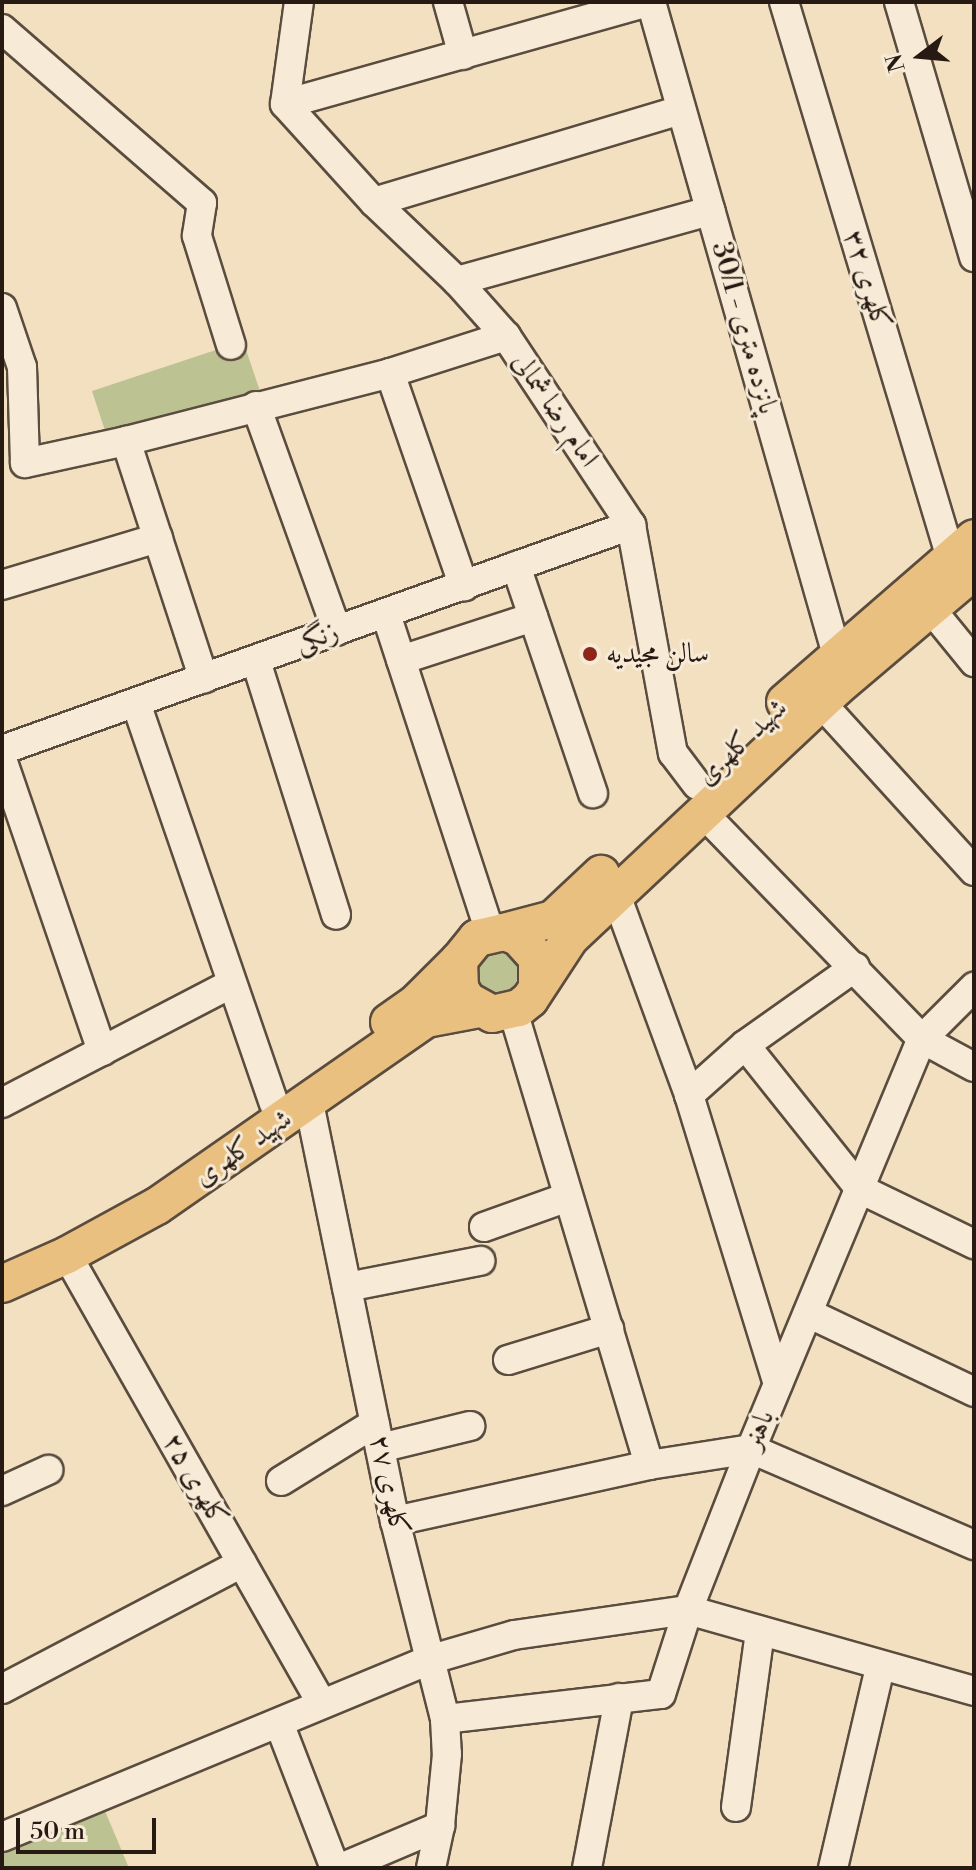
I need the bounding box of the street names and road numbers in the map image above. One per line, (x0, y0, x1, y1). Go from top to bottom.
street label: کلهری ۳۲ (836, 226, 898, 334)
street label: 30/1 - پانزده متری (703, 238, 785, 418)
street label: امام رضا شمالی (505, 346, 605, 474)
street label: زنگی (291, 615, 343, 661)
street label: شهید کلهری (690, 692, 794, 792)
street label: شهید کلهری (187, 1102, 299, 1194)
street label: باهنر (736, 1405, 782, 1455)
street label: کلهری ۲۵ (155, 1427, 235, 1533)
street label: کلهری ۲۷ (362, 1432, 416, 1538)

